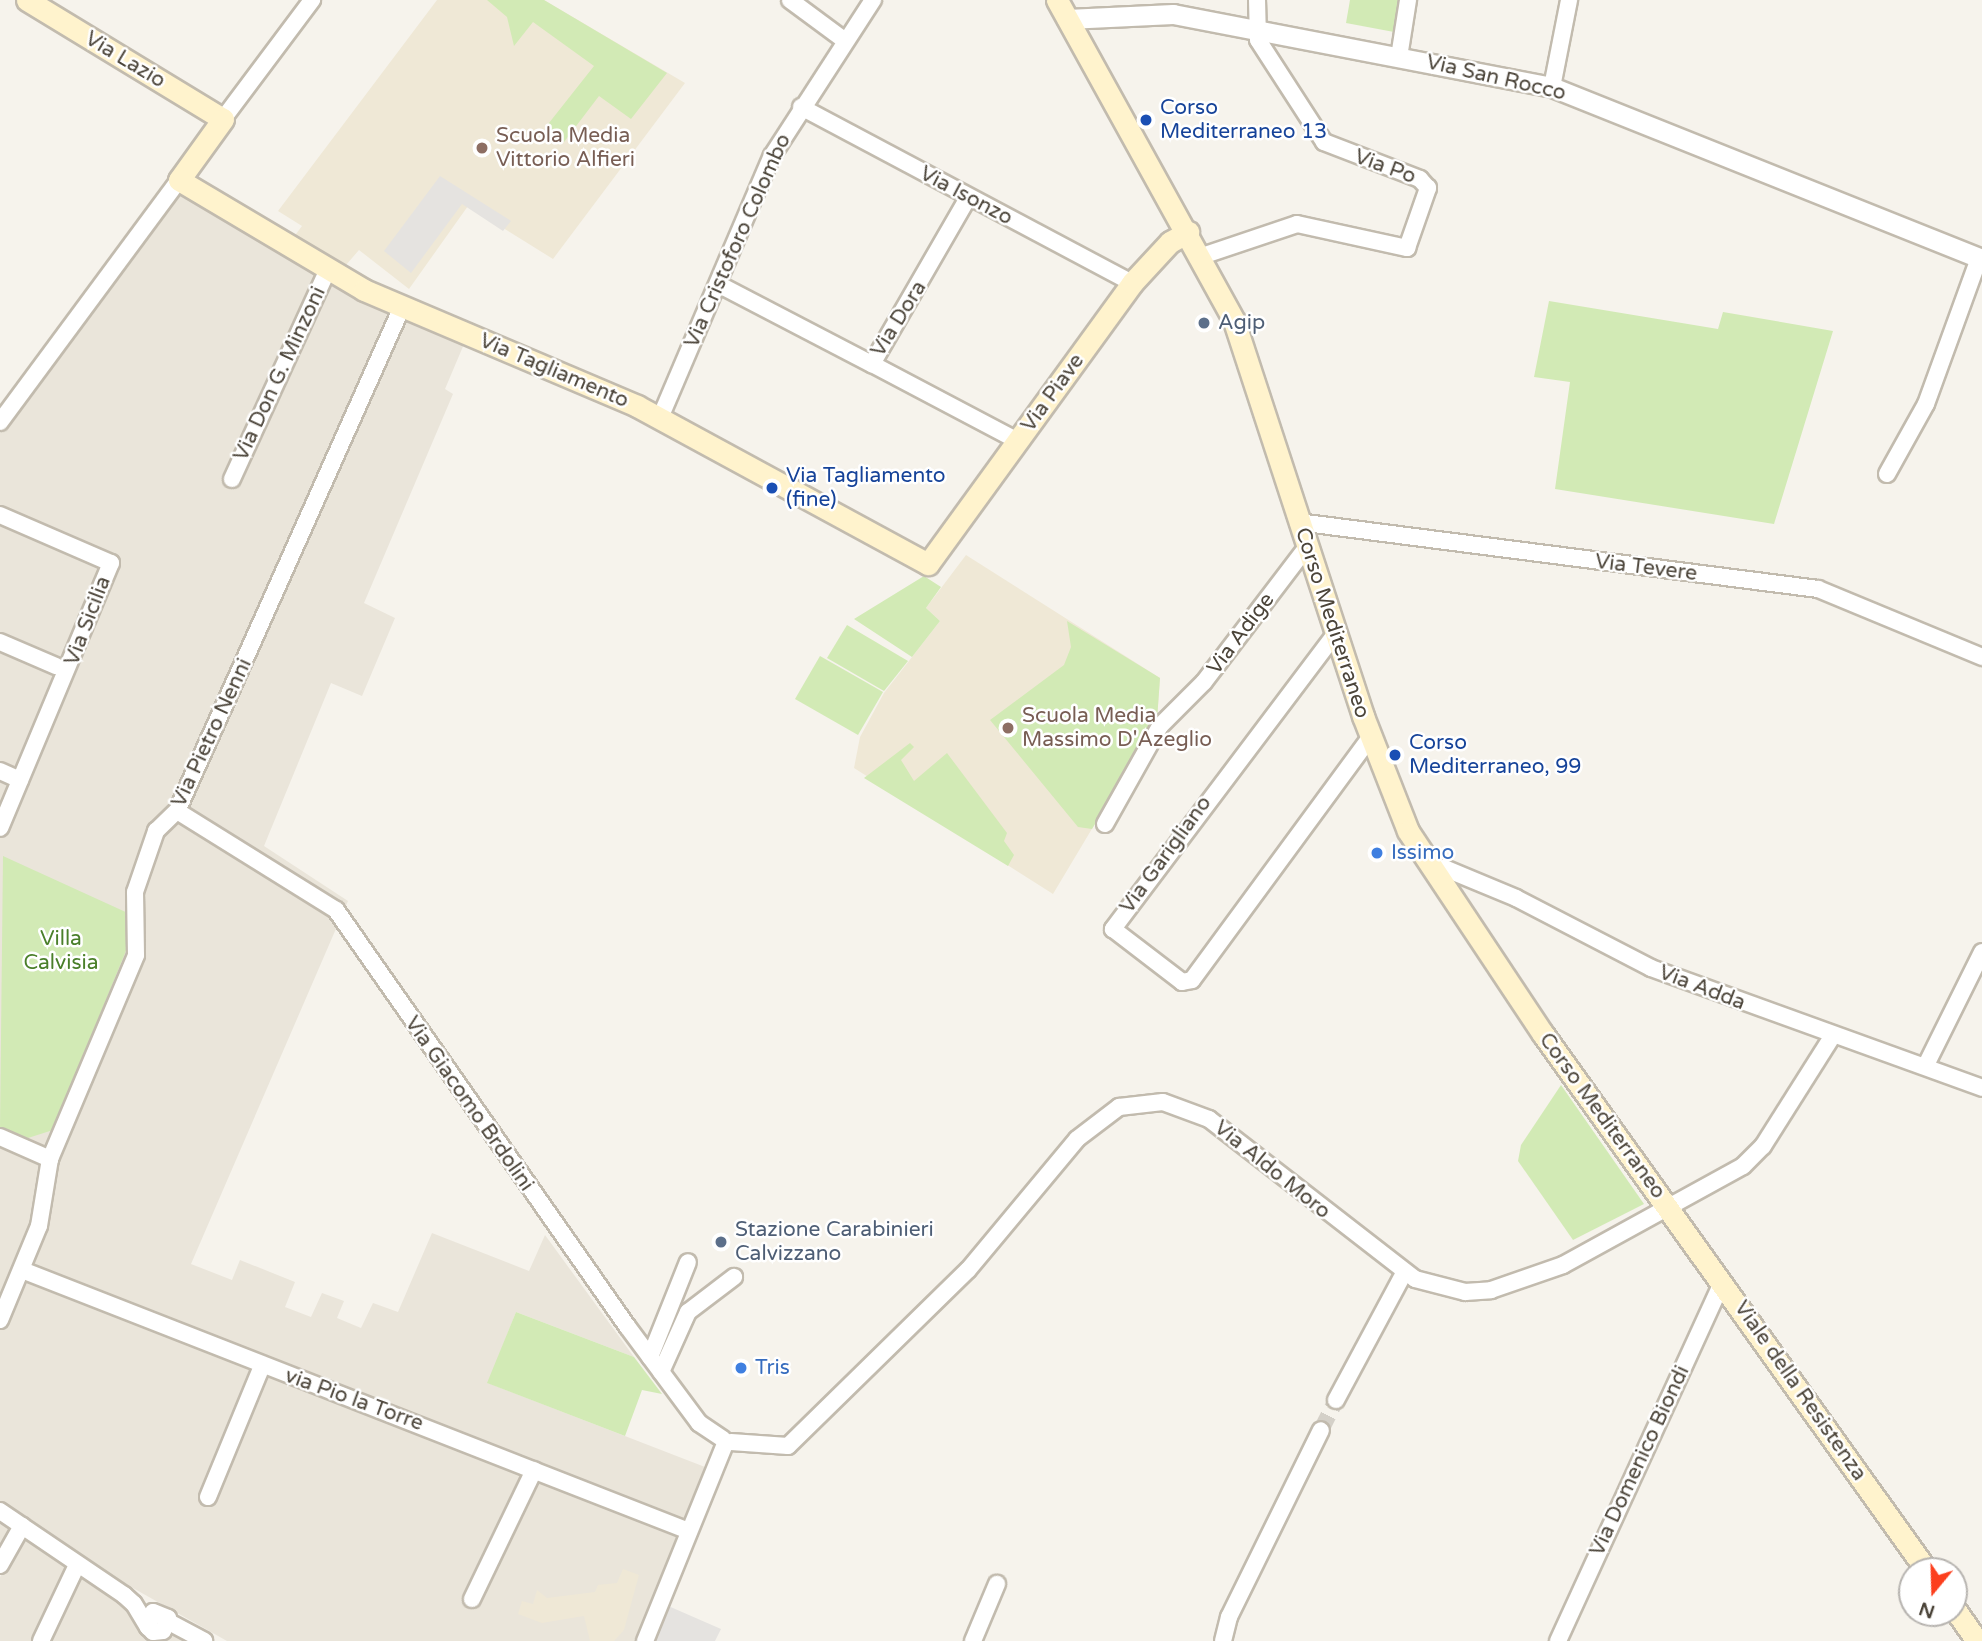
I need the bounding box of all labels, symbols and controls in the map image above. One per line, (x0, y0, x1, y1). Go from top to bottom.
street label: Via Lazio (80, 26, 170, 94)
street label: Via San Rocco (1424, 50, 1568, 106)
place label: Corso Mediterraneo 13 (1160, 95, 1327, 145)
marker: Corso Mediterraneo 13 (1138, 112, 1154, 128)
place label: Scuola Media Vittorio Alfieri (496, 123, 635, 173)
street label: Via Cristoforo Colombo (679, 130, 797, 352)
marker: Scuola Media Vittorio Alfieri (474, 140, 490, 156)
street label: Via Po (1351, 144, 1419, 190)
street label: Via Isonzo (915, 161, 1017, 231)
street label: Via Dora (866, 276, 932, 362)
street label: Via Don G. Minzoni (229, 283, 331, 465)
place label: Agip (1218, 310, 1265, 336)
marker: Agip (1196, 315, 1212, 331)
street label: Via Tagliamento (476, 328, 632, 414)
street label: Via Piave (1016, 349, 1090, 437)
place label: Via Tagliamento (fine) (786, 463, 946, 513)
marker: Via Tagliamento (fine) (764, 480, 780, 496)
street label: Corso Mediterraneo (1289, 525, 1375, 721)
street label: Via Tevere (1594, 549, 1698, 587)
street label: Via Sicilia (59, 573, 117, 669)
street label: Via Adige (1202, 588, 1280, 680)
street label: Via Pietro Nenni (167, 655, 257, 811)
place label: Scuola Media Massimo D'Azeglio (1022, 703, 1212, 753)
marker: Scuola Media Massimo D'Azeglio (1000, 720, 1016, 736)
place label: Corso Mediterraneo, 99 (1409, 730, 1582, 780)
marker: Corso Mediterraneo, 99 (1387, 747, 1403, 763)
street label: Via Garigliano (1115, 791, 1217, 919)
place label: Issimo (1391, 840, 1454, 866)
marker: Issimo (1369, 845, 1385, 861)
park label: Villa Calvisia (23, 926, 99, 976)
street label: Via Adda (1655, 960, 1749, 1016)
street label: Via Giacomo Brdolini (399, 1012, 539, 1196)
street label: Corso Mediterraneo (1533, 1028, 1671, 1204)
street label: Via Aldo Moro (1209, 1115, 1335, 1225)
place label: Stazione Carabinieri Calvizzano (735, 1217, 934, 1267)
marker: Stazione Carabinieri Calvizzano (713, 1234, 729, 1250)
street label: Viale della Resistenza (1728, 1296, 1872, 1486)
place label: Tris (755, 1355, 790, 1381)
marker: Tris (733, 1360, 749, 1376)
street label: Via Domenico Biondi (1585, 1362, 1695, 1560)
street label: via Pio la Torre (281, 1363, 427, 1437)
north arrow (1898, 1557, 1968, 1627)
text: N (1916, 1597, 1938, 1623)

